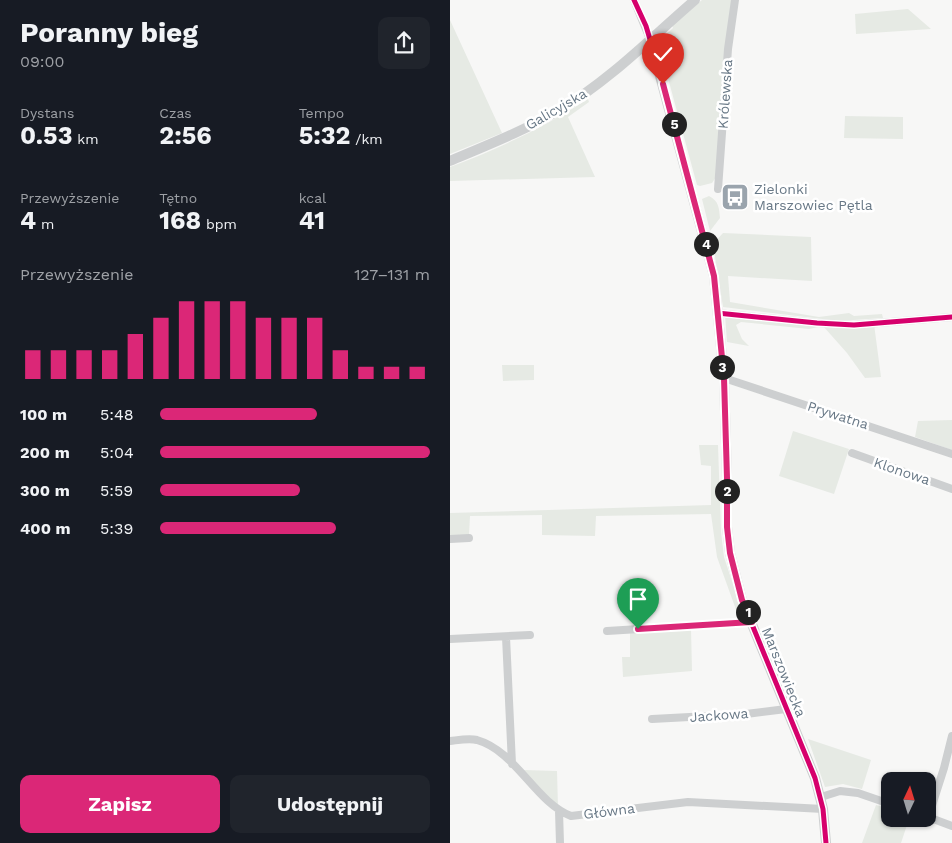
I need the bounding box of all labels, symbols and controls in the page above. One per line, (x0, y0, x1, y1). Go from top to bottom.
text: Poranny bieg (20, 16, 198, 49)
button: share (378, 17, 430, 69)
pin (642, 33, 684, 84)
icon: check (649, 40, 677, 68)
text: 09:00 (20, 52, 64, 71)
street label: Królewska (715, 58, 735, 129)
street label: Galicyjska (523, 85, 589, 133)
text: Dystans (20, 105, 74, 121)
text: Czas (159, 105, 192, 121)
text: Tempo (299, 105, 344, 121)
pin: 5 (662, 112, 686, 136)
text: 5 (670, 116, 679, 132)
text: 0.53 (20, 121, 73, 150)
text: 2:56 (159, 121, 212, 150)
text: 5:32 (299, 121, 351, 150)
text: km (73, 131, 99, 147)
text: /km (351, 131, 383, 147)
place label: Zielonki Marszowiec Pętla (754, 181, 873, 213)
bus stop icon: Zielonki Marszowiec Pętla (720, 182, 750, 212)
text: Przewyższenie (20, 190, 119, 206)
text: Tętno (159, 190, 197, 206)
text: kcal (299, 190, 326, 206)
text: 4 (20, 206, 36, 235)
text: 168 (159, 206, 201, 235)
text: 41 (299, 206, 325, 235)
text: m (36, 216, 54, 232)
text: bpm (201, 216, 237, 232)
pin: 4 (694, 232, 718, 256)
text: 4 (702, 236, 711, 252)
text: Przewyższenie (20, 265, 133, 284)
text: 127–131 m (354, 265, 430, 284)
pin: 3 (710, 354, 734, 380)
text: 3 (718, 359, 727, 375)
street label: Prywatna (806, 398, 871, 432)
text: 100 m (20, 405, 67, 424)
text: 5:48 (100, 405, 134, 424)
text: 200 m (20, 443, 70, 462)
text: 5:04 (100, 443, 134, 462)
street label: Klonowa (872, 454, 932, 488)
pin: 2 (714, 478, 740, 504)
text: 300 m (20, 481, 70, 500)
text: 5:59 (100, 481, 133, 500)
text: 2 (723, 483, 732, 499)
text: 400 m (20, 519, 71, 538)
text: 5:39 (100, 519, 133, 538)
pin (617, 578, 659, 629)
icon: arrive (624, 585, 652, 613)
pin: 1 (736, 600, 760, 624)
text: 1 (745, 604, 752, 620)
street label: Marszowiecka (759, 625, 809, 719)
street label: Jackowa (689, 705, 749, 725)
north arrow (881, 772, 936, 828)
map controls (881, 772, 936, 827)
button: Zapisz (20, 775, 220, 833)
button: Udostępnij (230, 775, 430, 833)
street label: Główna (582, 800, 636, 822)

